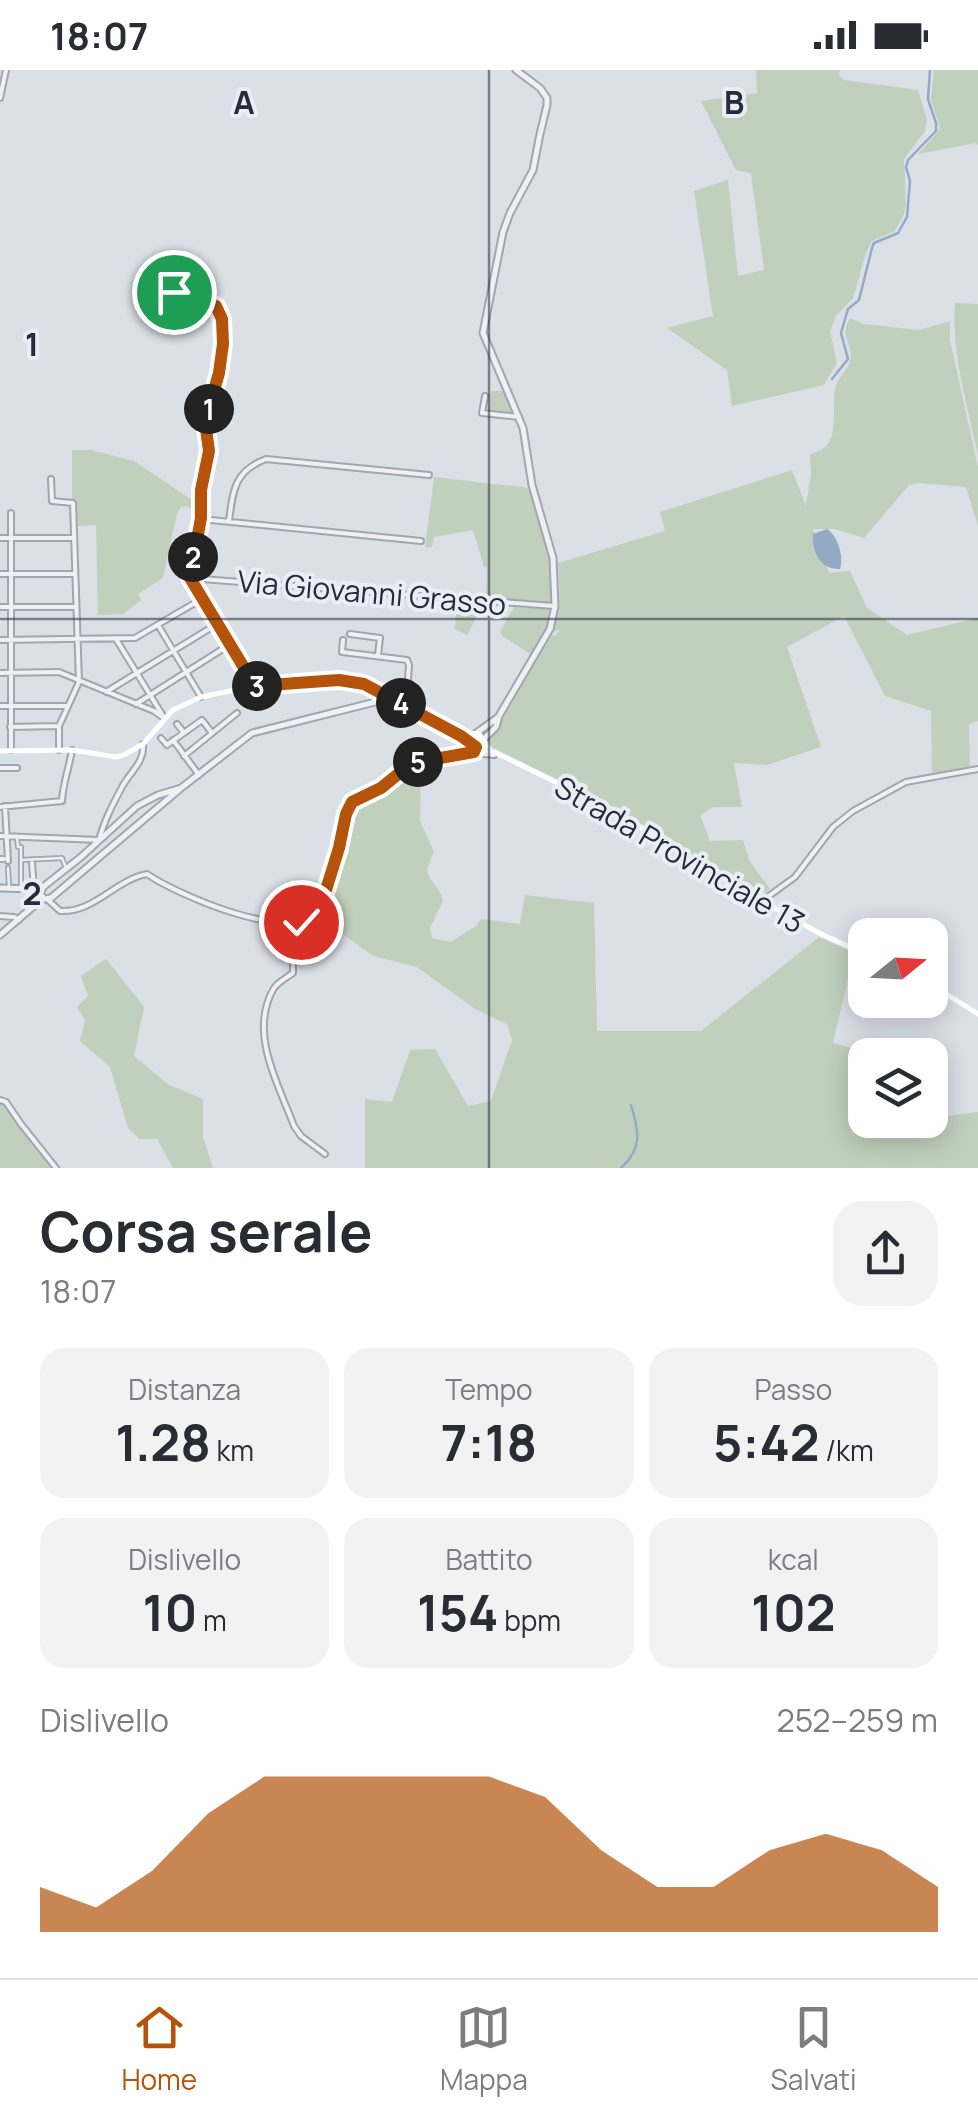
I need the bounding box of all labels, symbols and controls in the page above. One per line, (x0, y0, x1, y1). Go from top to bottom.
text: 18:07 (50, 9, 148, 61)
text: A (233, 80, 255, 124)
text: B (724, 80, 744, 124)
pin (132, 250, 217, 335)
icon: arrive (147, 265, 202, 320)
text: 1 (25, 322, 39, 366)
pin: 1 (184, 384, 234, 434)
text: 1 (203, 390, 215, 428)
pin: 2 (168, 532, 218, 582)
text: 2 (185, 538, 201, 576)
street label: Via Giovanni Grasso (236, 560, 508, 624)
pin: 3 (232, 661, 282, 711)
text: 3 (249, 667, 265, 705)
pin: 4 (376, 678, 426, 728)
text: 4 (392, 684, 410, 722)
pin: 5 (393, 737, 443, 787)
text: 5 (410, 743, 426, 781)
street label: Strada Provinciale 13 (548, 766, 812, 942)
text: 2 (22, 871, 42, 915)
pin (259, 880, 344, 965)
icon: check (274, 895, 329, 950)
north arrow (848, 918, 948, 1018)
map controls (848, 918, 948, 1138)
button: layers (848, 1038, 948, 1138)
text: Corsa serale (40, 1193, 372, 1269)
button: share (833, 1201, 938, 1306)
text: 18:07 (40, 1269, 116, 1313)
text: Distanza (128, 1370, 241, 1408)
text: Tempo (445, 1370, 533, 1408)
text: Passo (754, 1370, 832, 1408)
text: 1.28 (115, 1408, 211, 1476)
text: 7:18 (441, 1408, 537, 1476)
text: 5:42 (713, 1408, 820, 1476)
text: km (211, 1431, 254, 1469)
text: /km (820, 1431, 874, 1469)
text: Dislivello (128, 1540, 241, 1578)
text: Battito (445, 1540, 533, 1578)
text: kcal (768, 1540, 819, 1578)
text: 10 (143, 1578, 197, 1646)
text: 154 (417, 1578, 499, 1646)
text: 102 (751, 1578, 836, 1646)
text: m (197, 1601, 227, 1639)
text: bpm (499, 1601, 561, 1639)
text: Dislivello (40, 1698, 169, 1742)
text: 252–259 m (777, 1698, 938, 1742)
tab: Home (121, 2000, 197, 2098)
tab: Mappa (440, 2000, 528, 2098)
tab: Salvati (771, 2000, 857, 2098)

